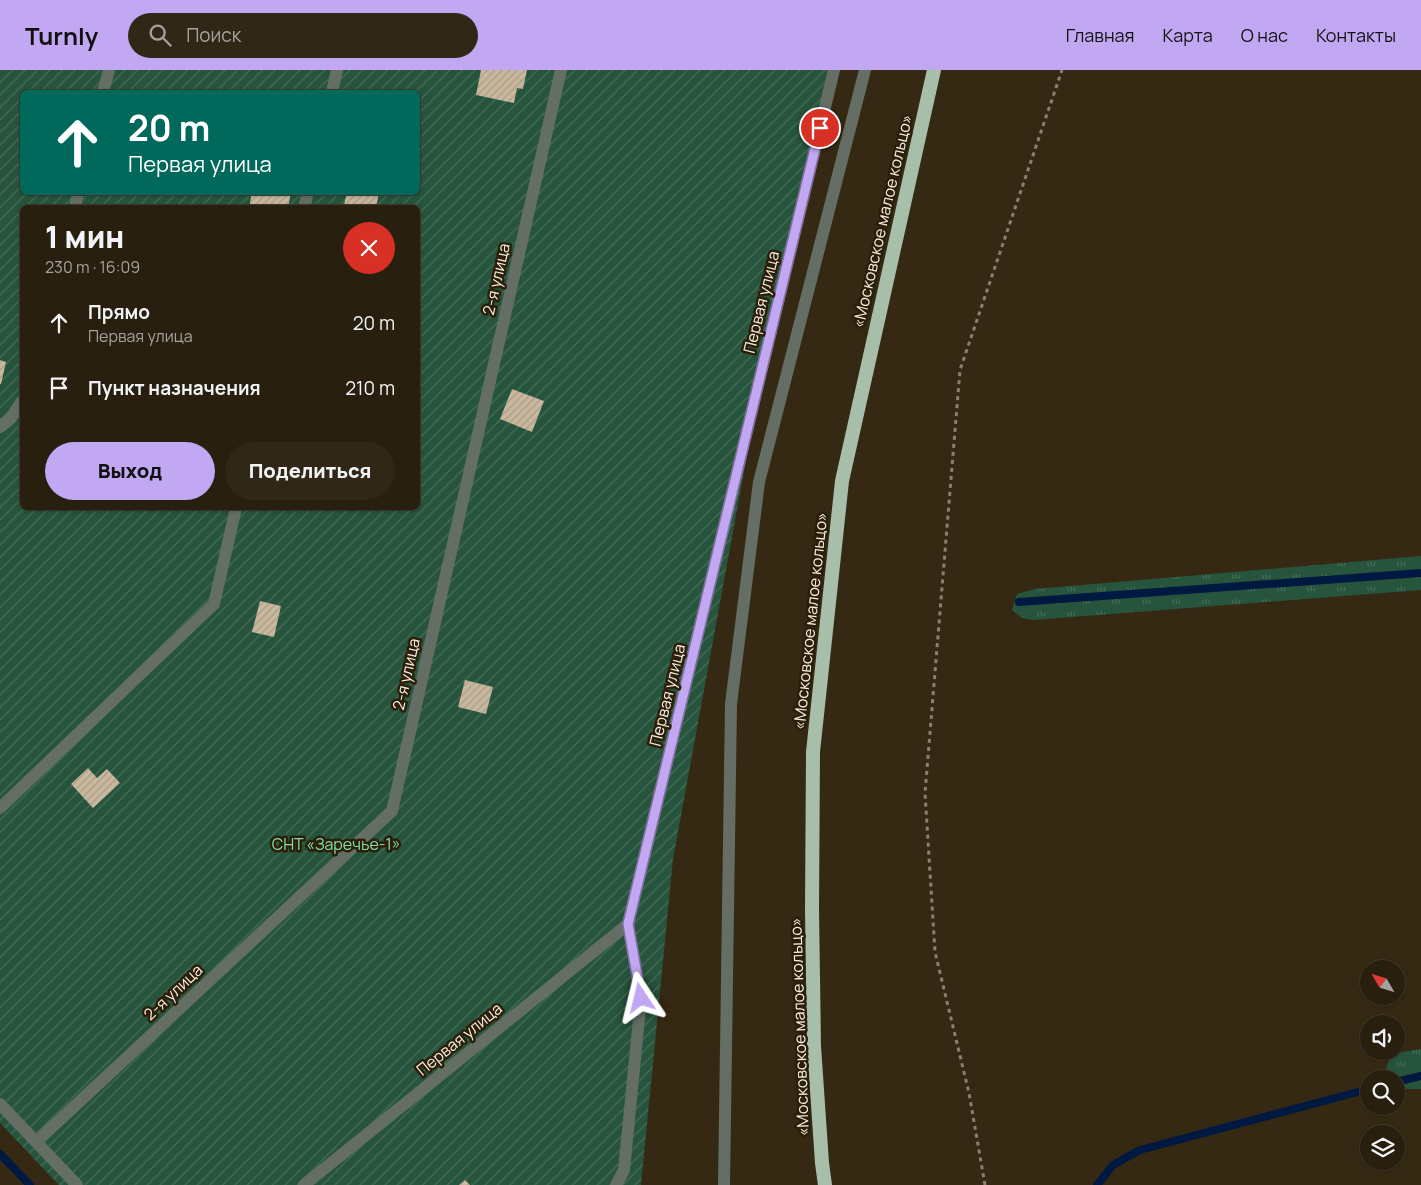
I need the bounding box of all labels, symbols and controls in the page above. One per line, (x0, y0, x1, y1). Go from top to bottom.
search box (128, 13, 478, 58)
text: Turnly (25, 19, 98, 52)
icon: search (146, 21, 174, 49)
text: Поиск (186, 22, 241, 48)
text: Главная (1066, 23, 1135, 47)
text: Карта (1163, 23, 1213, 47)
text: О нас (1241, 23, 1288, 47)
text: Контакты (1316, 23, 1396, 47)
text: 20 m (128, 104, 210, 152)
pin (799, 107, 841, 149)
icon: ahead (45, 110, 110, 175)
street label: «Московское малое кольцо» (847, 112, 917, 330)
icon: arrive (806, 114, 834, 142)
text: Первая улица (128, 149, 272, 179)
text: 1 мин (45, 216, 124, 257)
button: close (343, 222, 395, 274)
street label: 2-я улица (477, 241, 515, 317)
street label: Первая улица (738, 249, 784, 355)
text: 230 m · 16:09 (45, 256, 140, 278)
text: Прямо (88, 299, 150, 325)
icon: ahead (45, 309, 73, 337)
text: 20 m (353, 310, 395, 336)
text: Первая улица (88, 325, 193, 347)
icon: arrive (45, 374, 73, 402)
text: Пункт назначения (88, 375, 261, 401)
text: 210 m (345, 375, 395, 401)
button: Выход (45, 442, 215, 500)
button: Поделиться (225, 442, 395, 500)
street label: «Московское малое кольцо» (788, 511, 832, 731)
street label: 2-я улица (387, 636, 425, 712)
street label: Первая улица (644, 642, 690, 748)
park label: СНТ «Заречье-1» (272, 833, 400, 855)
street label: «Московское малое кольцо» (784, 917, 814, 1137)
street label: 2-я улица (139, 959, 207, 1025)
north arrow (1360, 960, 1405, 1005)
map controls (1360, 960, 1405, 1170)
position arrow (614, 971, 666, 1023)
street label: Первая улица (411, 998, 507, 1080)
button: sound (1360, 1015, 1405, 1060)
button: search (1360, 1070, 1405, 1115)
button: layers (1360, 1125, 1405, 1170)

